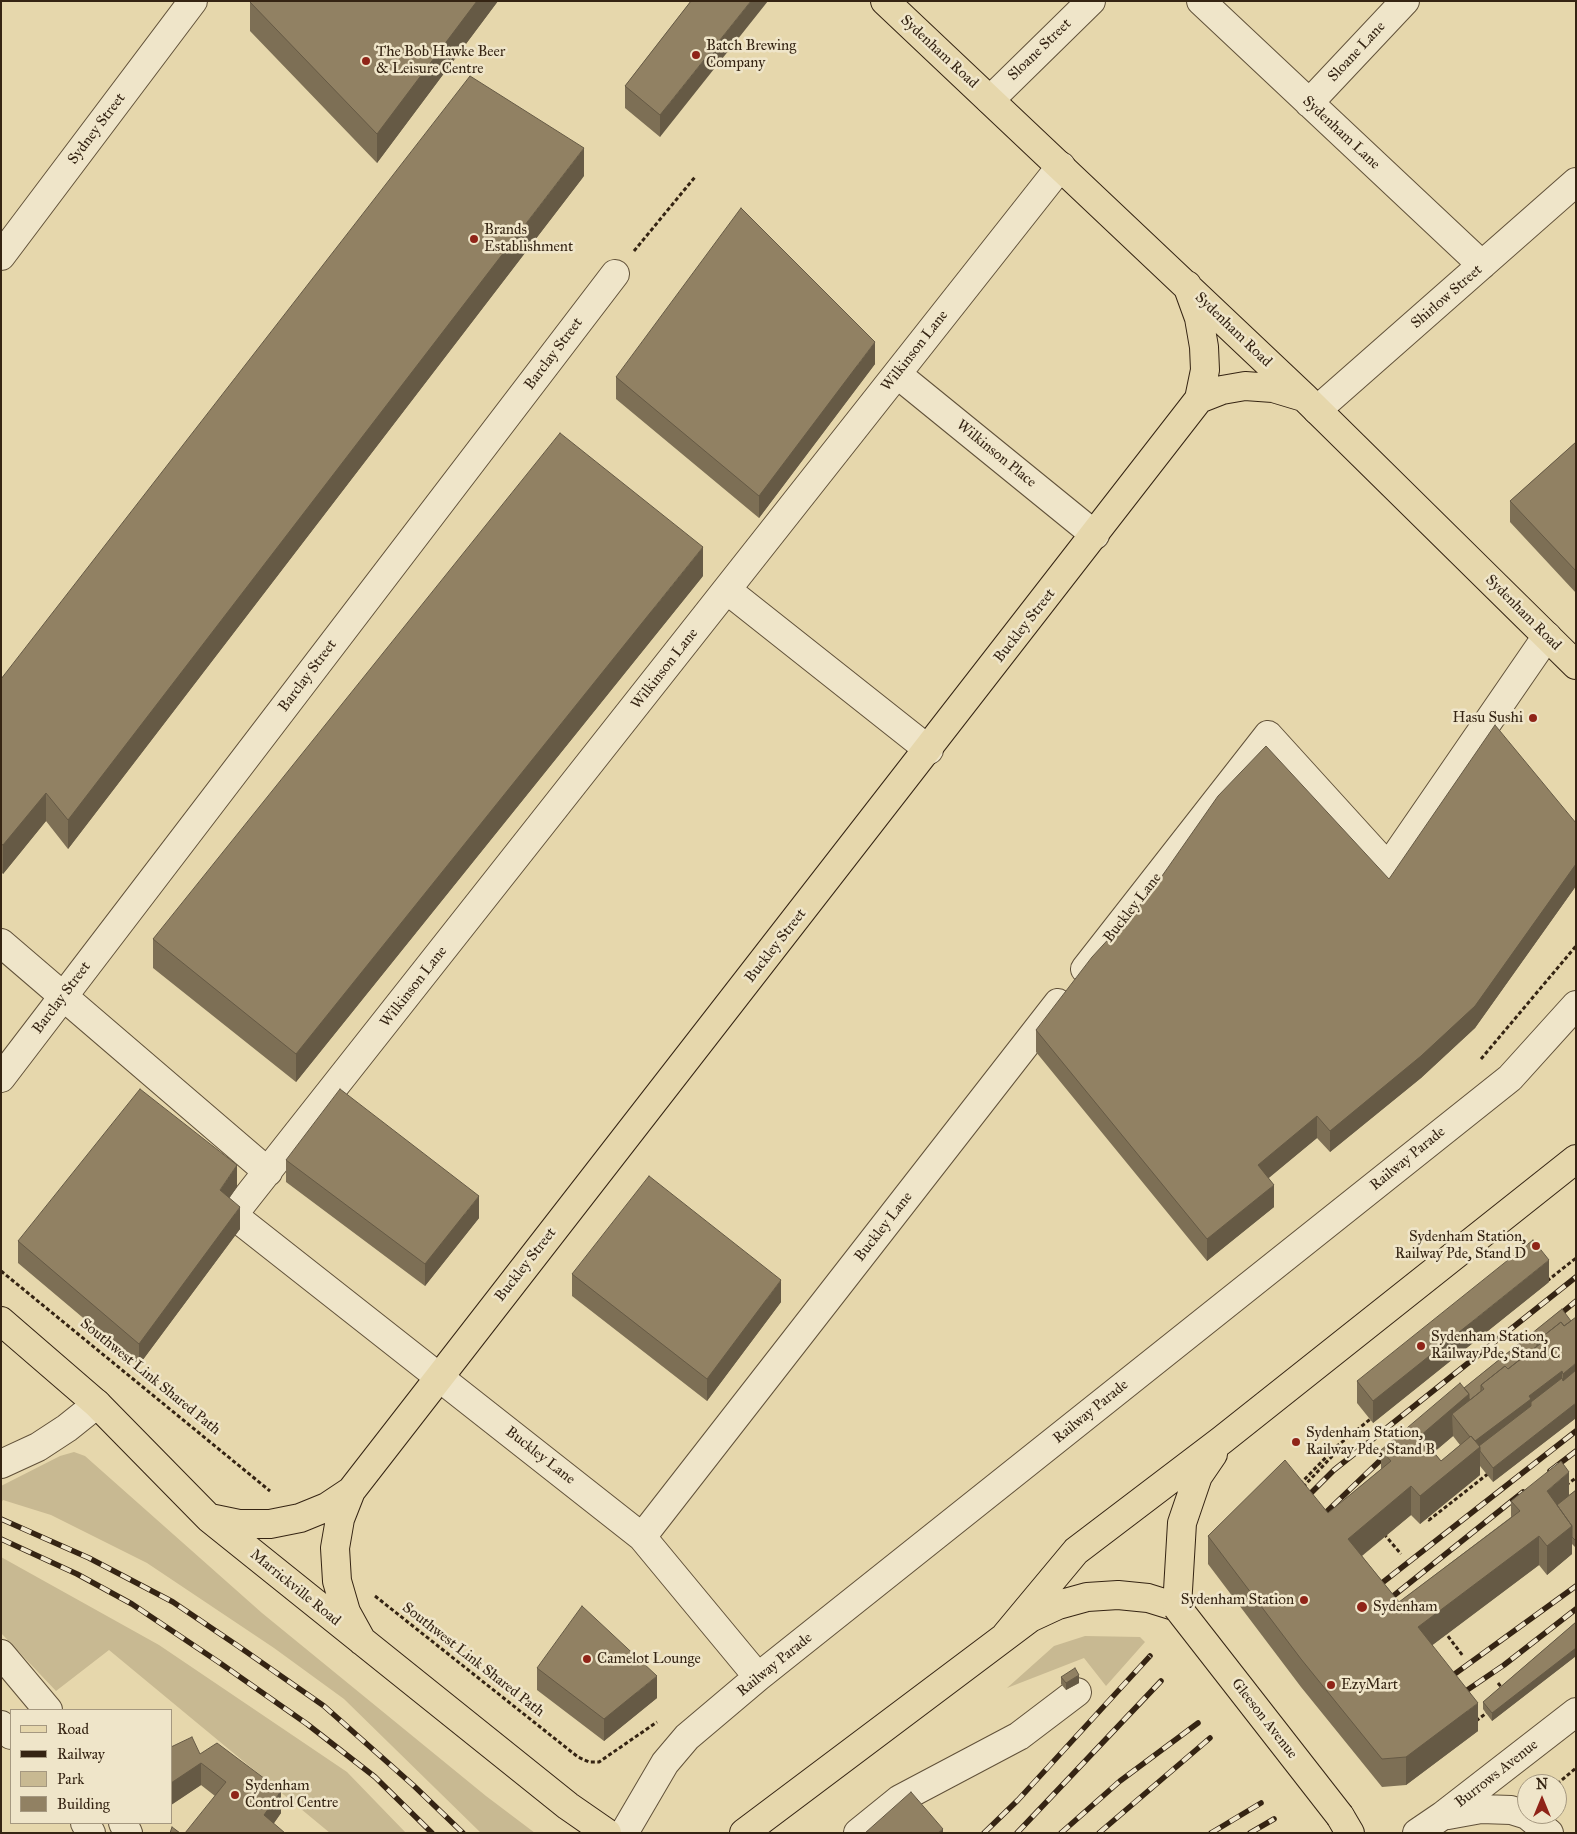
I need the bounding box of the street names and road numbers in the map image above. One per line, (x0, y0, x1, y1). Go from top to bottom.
street label: Sydenham Road (896, 11, 982, 93)
street label: Sloane Street (1004, 15, 1076, 85)
street label: Sloane Lane (1325, 18, 1389, 86)
street label: Sydney Street (64, 90, 130, 168)
street label: Sydenham Lane (1298, 92, 1384, 174)
street label: Shirlow Street (1408, 261, 1486, 333)
street label: Sydenham Road (1191, 289, 1275, 371)
street label: Wilkinson Lane (878, 307, 952, 395)
street label: Barclay Street (521, 314, 587, 394)
street label: Wilkinson Place (952, 416, 1040, 492)
street label: Sydenham Road (1481, 571, 1565, 655)
street label: Buckley Street (991, 585, 1059, 667)
street label: Wilkinson Lane (628, 625, 702, 713)
street label: Barclay Street (275, 636, 341, 716)
street label: Buckley Lane (1100, 870, 1166, 946)
street label: Buckley Street (742, 905, 810, 987)
street label: Wilkinson Lane (377, 943, 451, 1031)
street label: Barclay Street (29, 958, 95, 1038)
street label: Railway Parade (1367, 1123, 1449, 1195)
street label: Buckley Lane (851, 1189, 917, 1265)
street label: Buckley Street (492, 1224, 560, 1306)
street label: Southwest Link Shared Path (76, 1315, 224, 1439)
street label: Railway Parade (1050, 1376, 1132, 1448)
street label: Buckley Lane (502, 1423, 578, 1489)
street label: Marrickville Road (246, 1546, 344, 1630)
street label: Southwest Link Shared Path (398, 1599, 548, 1721)
street label: Railway Parade (734, 1629, 816, 1701)
street label: Gleeson Avenue (1227, 1675, 1301, 1763)
street label: Burrows Avenue (1452, 1736, 1542, 1812)

